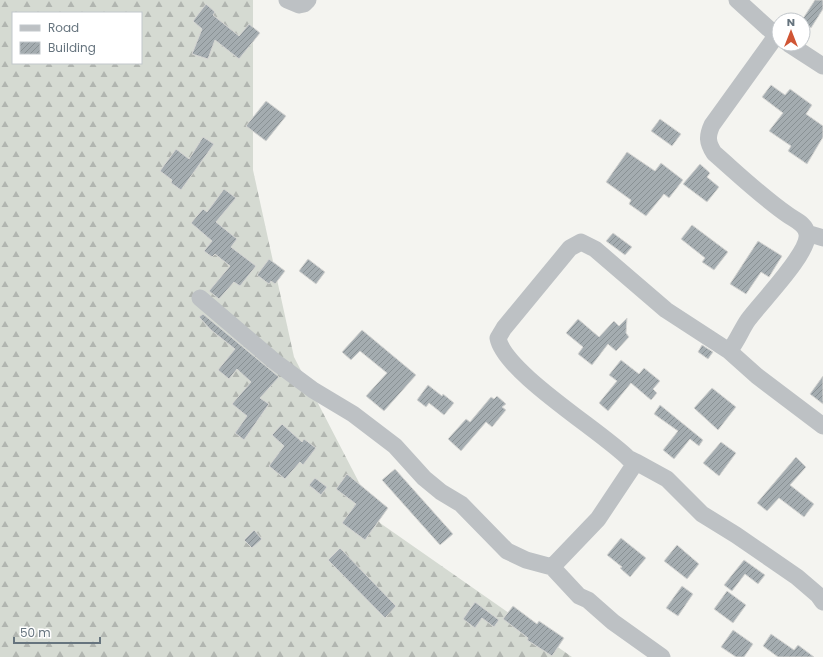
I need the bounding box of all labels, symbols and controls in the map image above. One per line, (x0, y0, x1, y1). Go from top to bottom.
legend (12, 12, 142, 64)
north arrow (771, 12, 811, 52)
text: N (787, 14, 795, 30)
text: Road (48, 19, 79, 36)
text: Building (48, 39, 96, 56)
scale bar (14, 619, 100, 645)
text: 50 m (20, 624, 51, 641)

